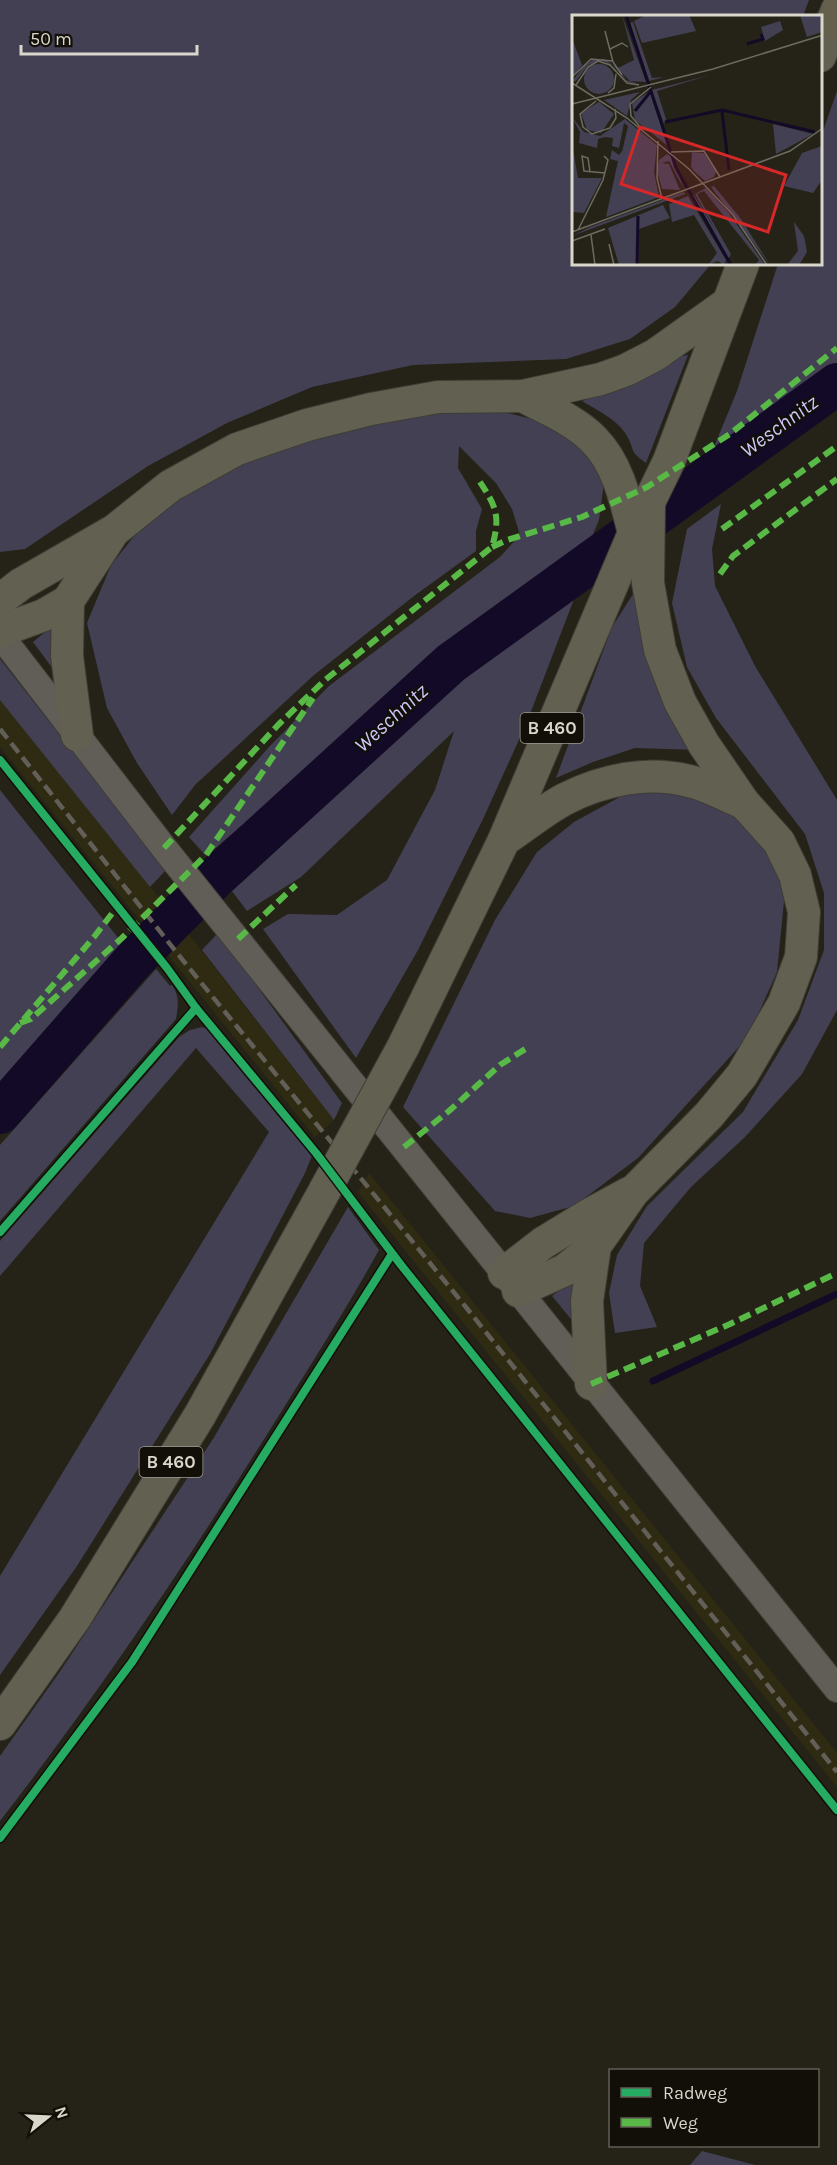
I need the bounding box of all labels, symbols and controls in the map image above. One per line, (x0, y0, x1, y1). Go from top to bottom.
inset map (572, 15, 822, 266)
scale bar (21, 18, 196, 56)
text: 50 m (30, 28, 72, 50)
water label: Weschnitz (735, 390, 823, 462)
water label: Weschnitz (349, 679, 433, 757)
road number: B 460 (520, 713, 584, 743)
road number: B 460 (140, 1447, 202, 1477)
legend (609, 2069, 819, 2147)
text: Radweg (663, 2082, 727, 2104)
north arrow (18, 2087, 78, 2147)
text: N (51, 2104, 73, 2121)
text: Weg (663, 2112, 698, 2134)

